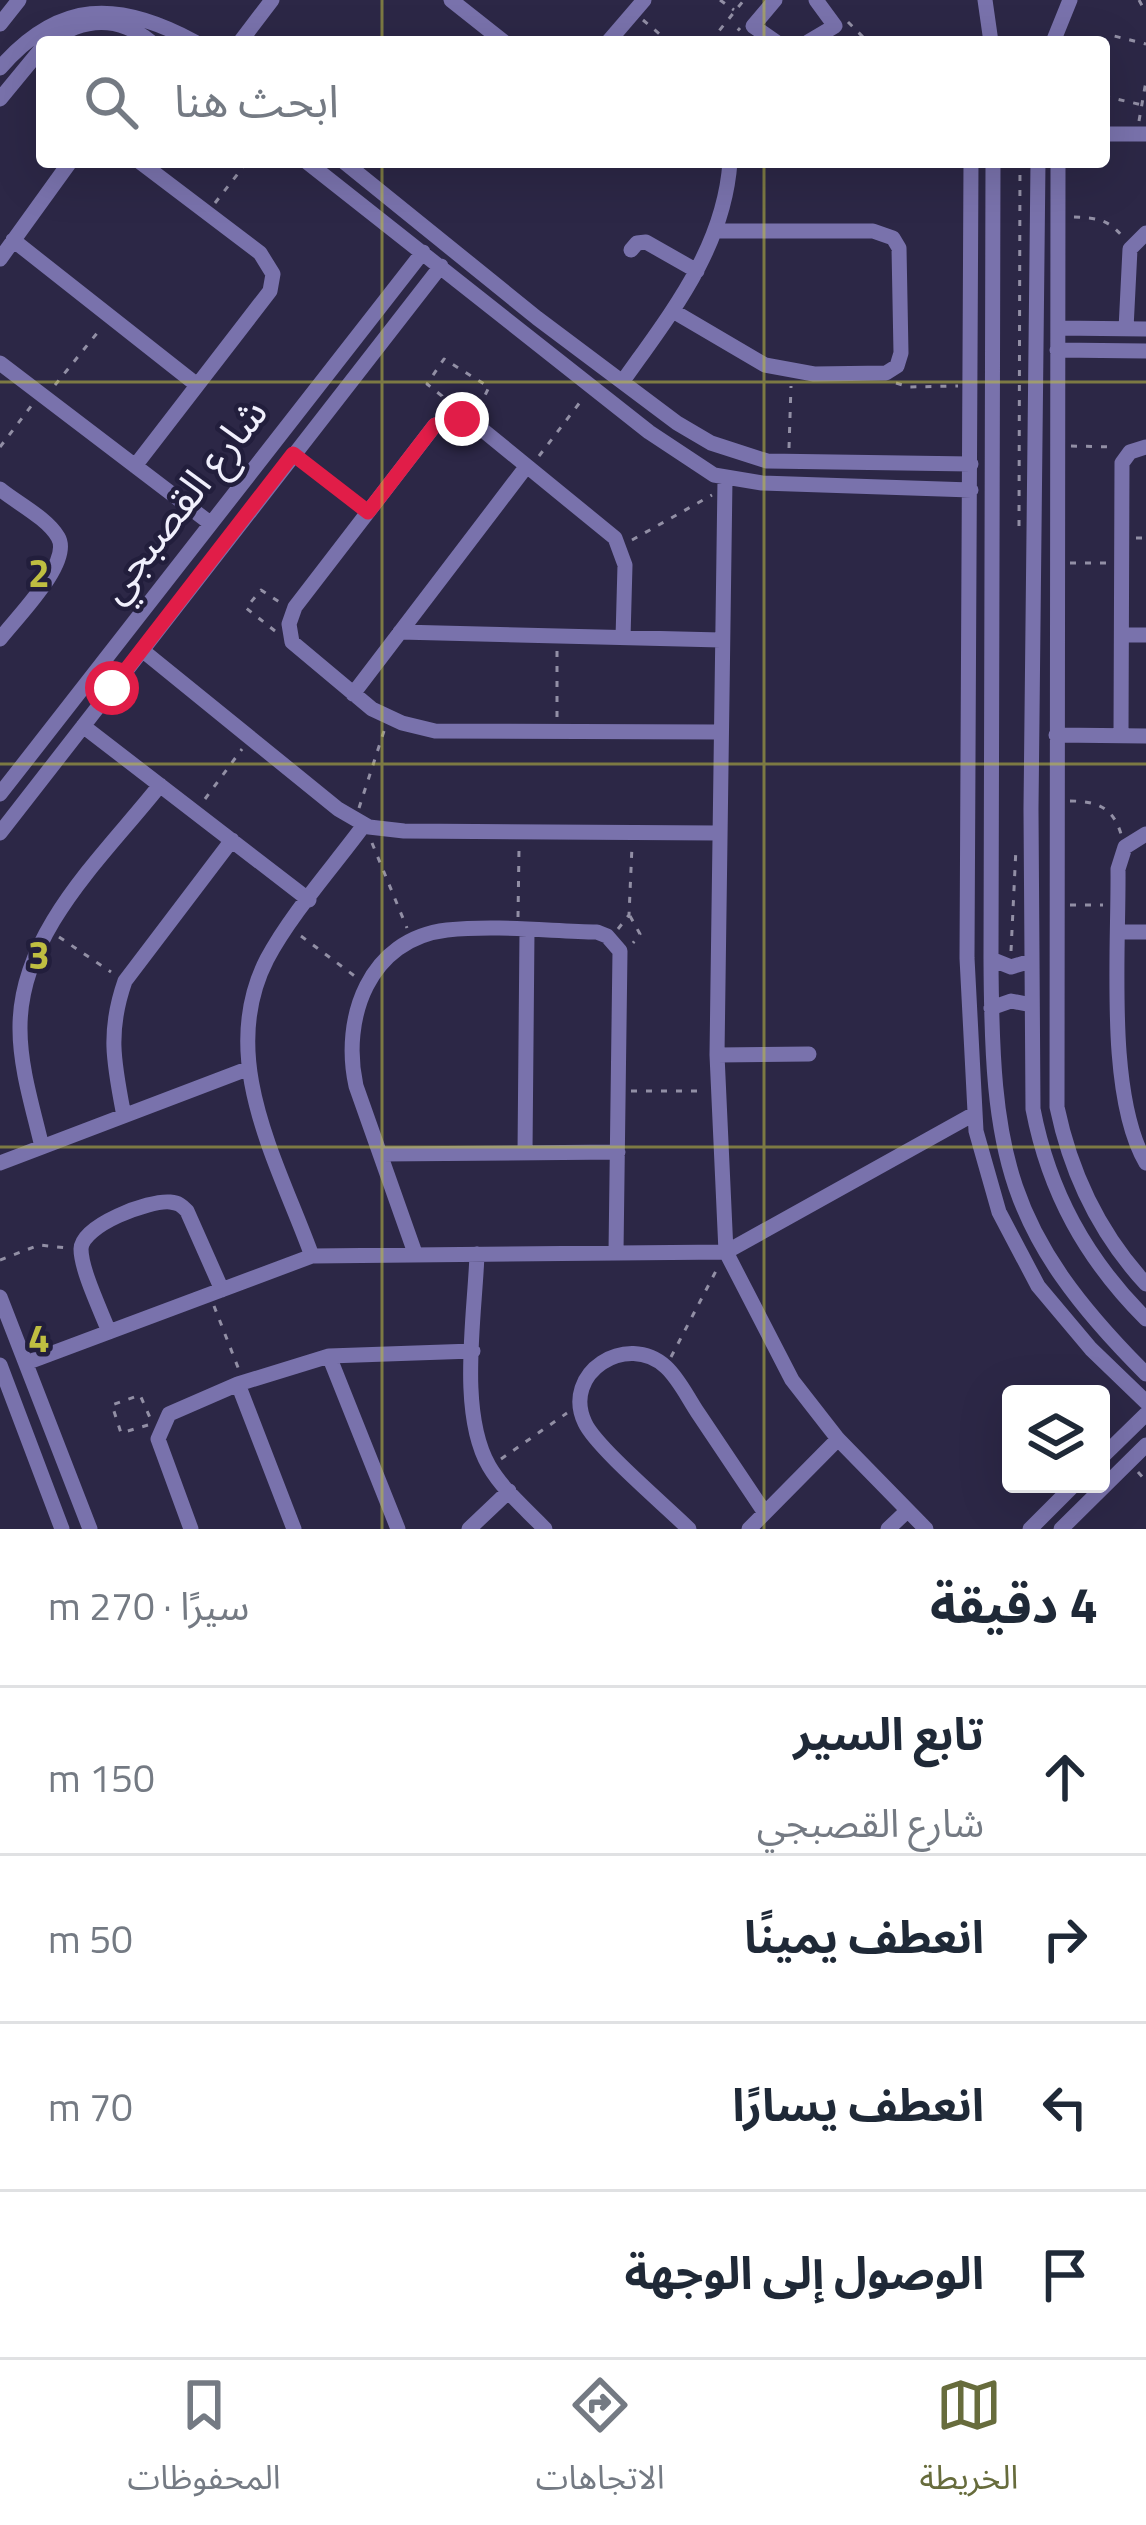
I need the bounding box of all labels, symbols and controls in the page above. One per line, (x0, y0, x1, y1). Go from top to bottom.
search box (36, 36, 1110, 168)
text: ابحث هنا (174, 66, 339, 134)
icon: search (78, 69, 144, 135)
street label: شارع القصبجي (81, 383, 283, 617)
route end (435, 392, 489, 446)
text: 2 (28, 543, 50, 602)
route start (85, 661, 139, 715)
text: 3 (28, 925, 50, 984)
text: 4 (28, 1308, 50, 1367)
map controls (1002, 1385, 1110, 1493)
button: layers (1002, 1385, 1110, 1493)
text: 4 دقيقة (930, 1565, 1098, 1643)
text: سيرًا · 270 m (48, 1576, 249, 1635)
text: تابع السير (794, 1699, 984, 1767)
icon: ahead (1032, 1744, 1098, 1810)
text: 150 m (48, 1748, 155, 1807)
text: شارع القصبجي (757, 1793, 984, 1852)
text: انعطف يمينًا (744, 1902, 984, 1970)
icon: right (1032, 1906, 1098, 1972)
text: 50 m (48, 1909, 133, 1968)
text: انعطف يسارًا (732, 2070, 984, 2138)
icon: left (1032, 2074, 1098, 2140)
text: 70 m (48, 2077, 133, 2136)
text: الوصول إلى الوجهة (624, 2238, 984, 2306)
icon: arrive (1032, 2242, 1098, 2308)
tab: المحفوظات (128, 2372, 281, 2513)
tab: الاتجاهات (536, 2372, 665, 2513)
tab: الخريطة (920, 2372, 1018, 2513)

